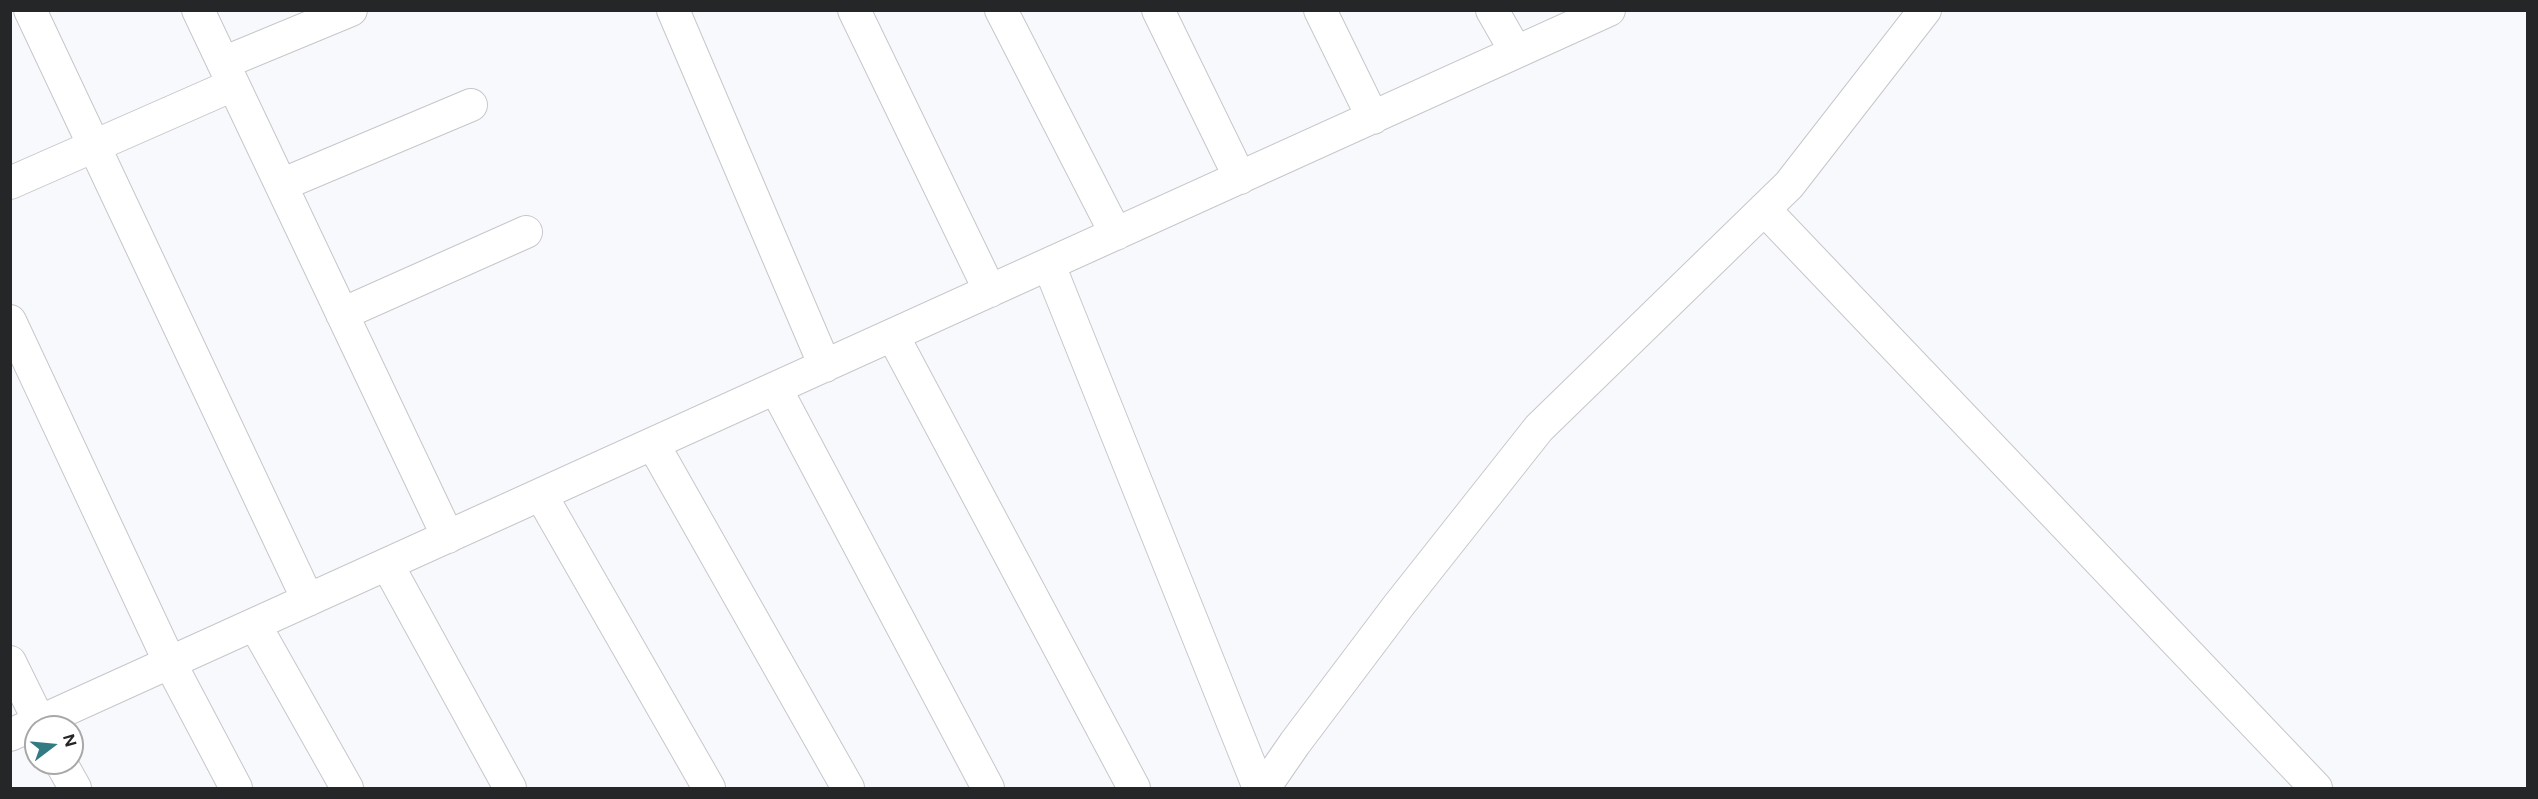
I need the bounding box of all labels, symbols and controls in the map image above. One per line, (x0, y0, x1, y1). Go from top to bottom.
north arrow (24, 715, 84, 775)
text: N (59, 732, 81, 749)

